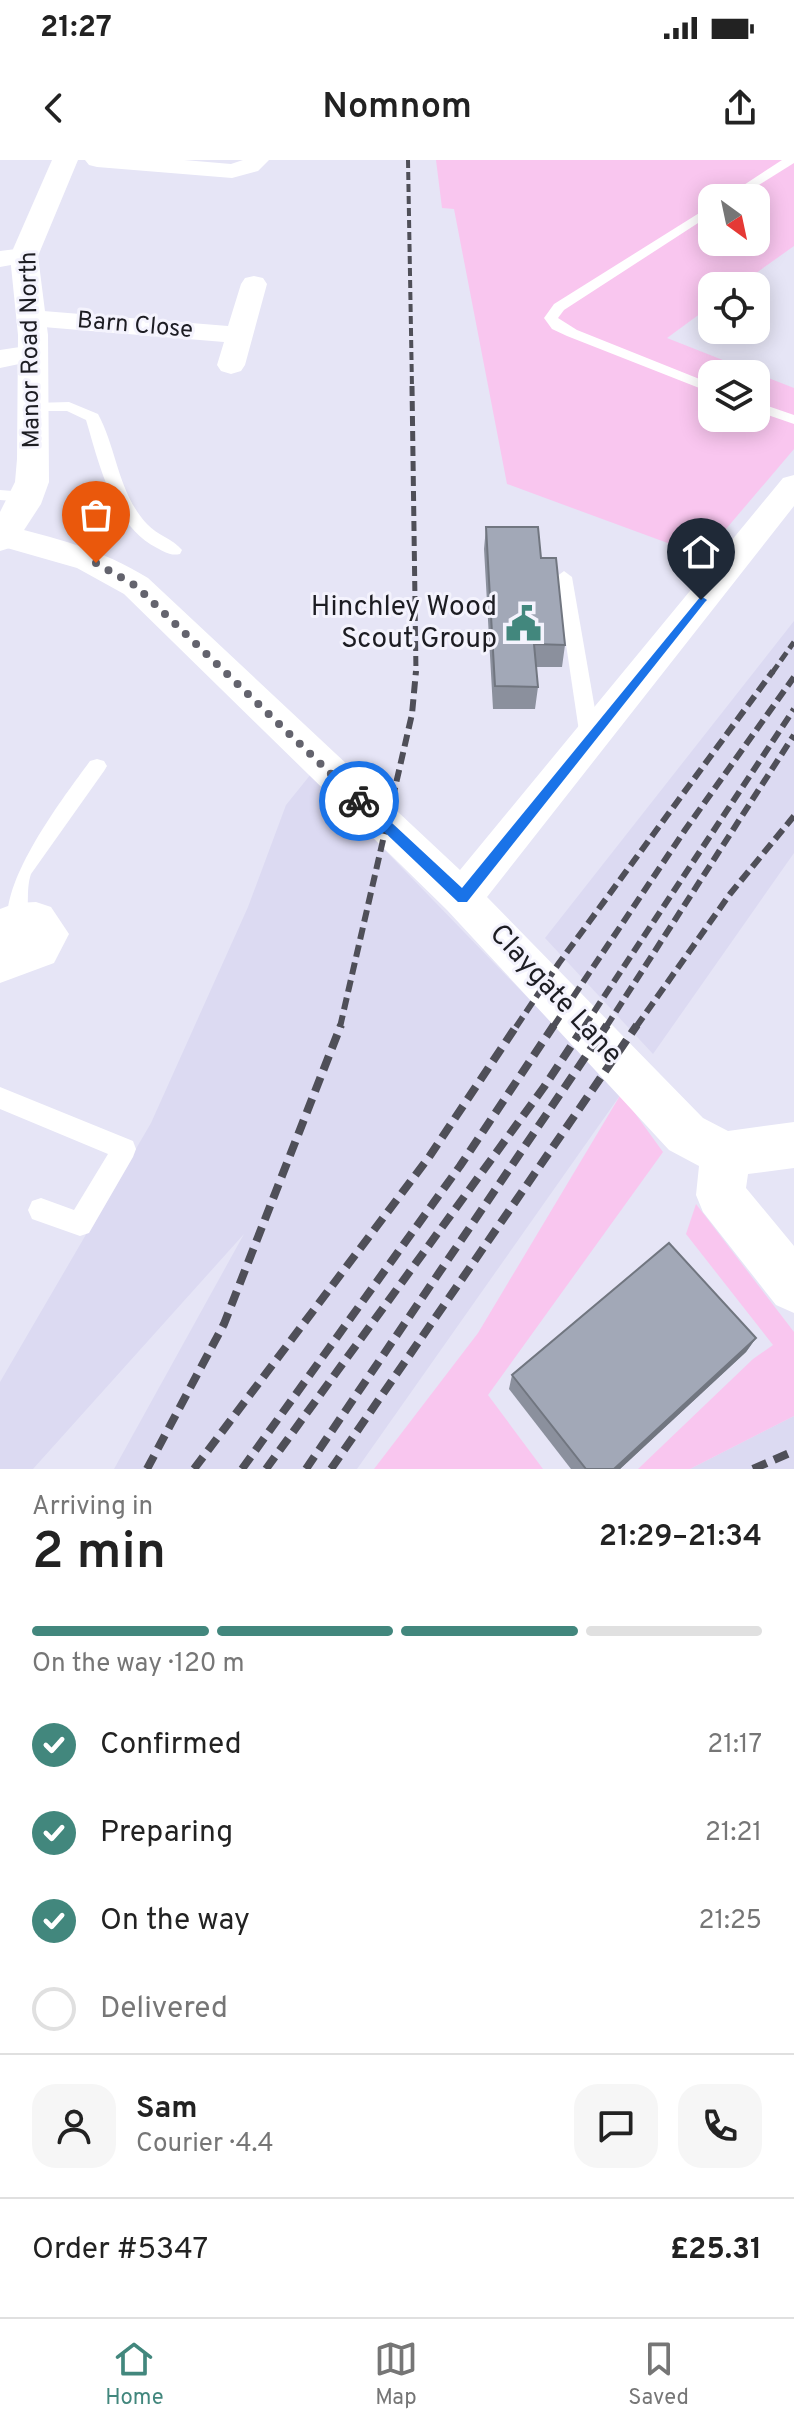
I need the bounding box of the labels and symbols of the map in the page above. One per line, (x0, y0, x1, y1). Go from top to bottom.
north arrow (698, 184, 770, 256)
street label: Manor Road North (14, 251, 48, 449)
street label: Barn Close (76, 306, 194, 346)
pin (62, 481, 130, 563)
pin (667, 518, 735, 600)
place label: Hinchley Wood Scout Group (311, 590, 497, 658)
public building icon: Hinchley Wood Scout Group (504, 605, 542, 643)
courier (319, 761, 399, 841)
street label: Claygate Lane (481, 917, 629, 1073)

